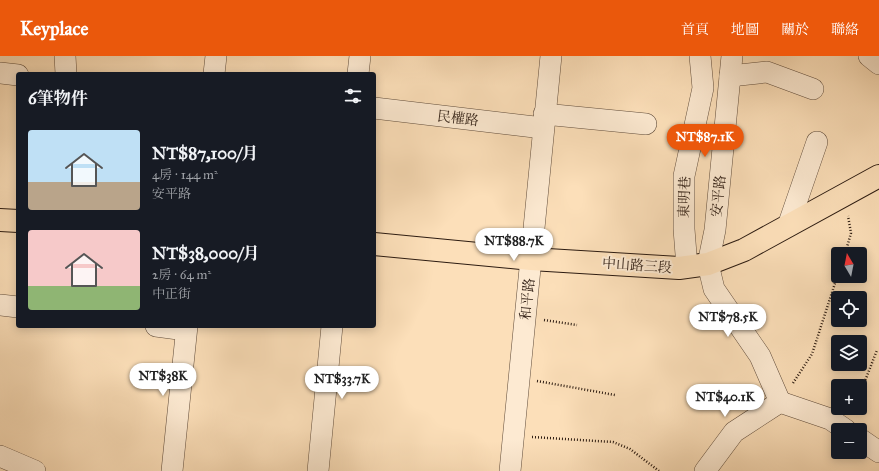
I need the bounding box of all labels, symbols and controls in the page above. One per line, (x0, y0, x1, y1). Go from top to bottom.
text: Keyplace (20, 17, 88, 40)
text: 首頁 (681, 21, 709, 38)
text: 地圖 (731, 21, 759, 38)
text: 關於 (781, 21, 809, 38)
text: 聯絡 (831, 21, 859, 38)
icon: filters (342, 85, 364, 107)
text: 6筆物件 (28, 88, 88, 109)
street label: 民權路 (436, 108, 480, 129)
pin: NT$87.1K (664, 124, 746, 158)
text: NT$87.1K (676, 129, 734, 145)
text: NT$87,100/月 (152, 143, 259, 164)
icon: home (60, 146, 108, 194)
text: 4房 · 144 m² (152, 167, 218, 183)
street label: 安平路 (708, 174, 729, 218)
street label: 東明巷 (675, 176, 694, 218)
text: 安平路 (152, 186, 191, 202)
pin: NT$88.7K (473, 228, 555, 262)
text: NT$88.7K (484, 233, 544, 249)
text: NT$38,000/月 (152, 243, 260, 264)
icon: home (60, 246, 108, 294)
north arrow (831, 247, 867, 283)
map controls (831, 247, 867, 459)
street label: 中山路三段 (601, 255, 672, 276)
text: 2房 · 64 m² (152, 267, 211, 283)
street label: 和平路 (517, 277, 538, 321)
text: 中正街 (152, 286, 191, 302)
button: locate (831, 291, 867, 327)
pin: NT$78.5K (687, 304, 769, 338)
text: NT$78.5K (698, 309, 758, 325)
button: layers (831, 335, 867, 371)
pin: NT$38K (130, 363, 196, 397)
pin: NT$33.7K (301, 366, 383, 400)
text: NT$38K (138, 368, 188, 384)
text: NT$33.7K (314, 371, 370, 387)
button: + (831, 379, 867, 415)
pin: NT$40.1K (684, 384, 766, 418)
text: NT$40.1K (695, 389, 755, 405)
button: − (831, 423, 867, 459)

